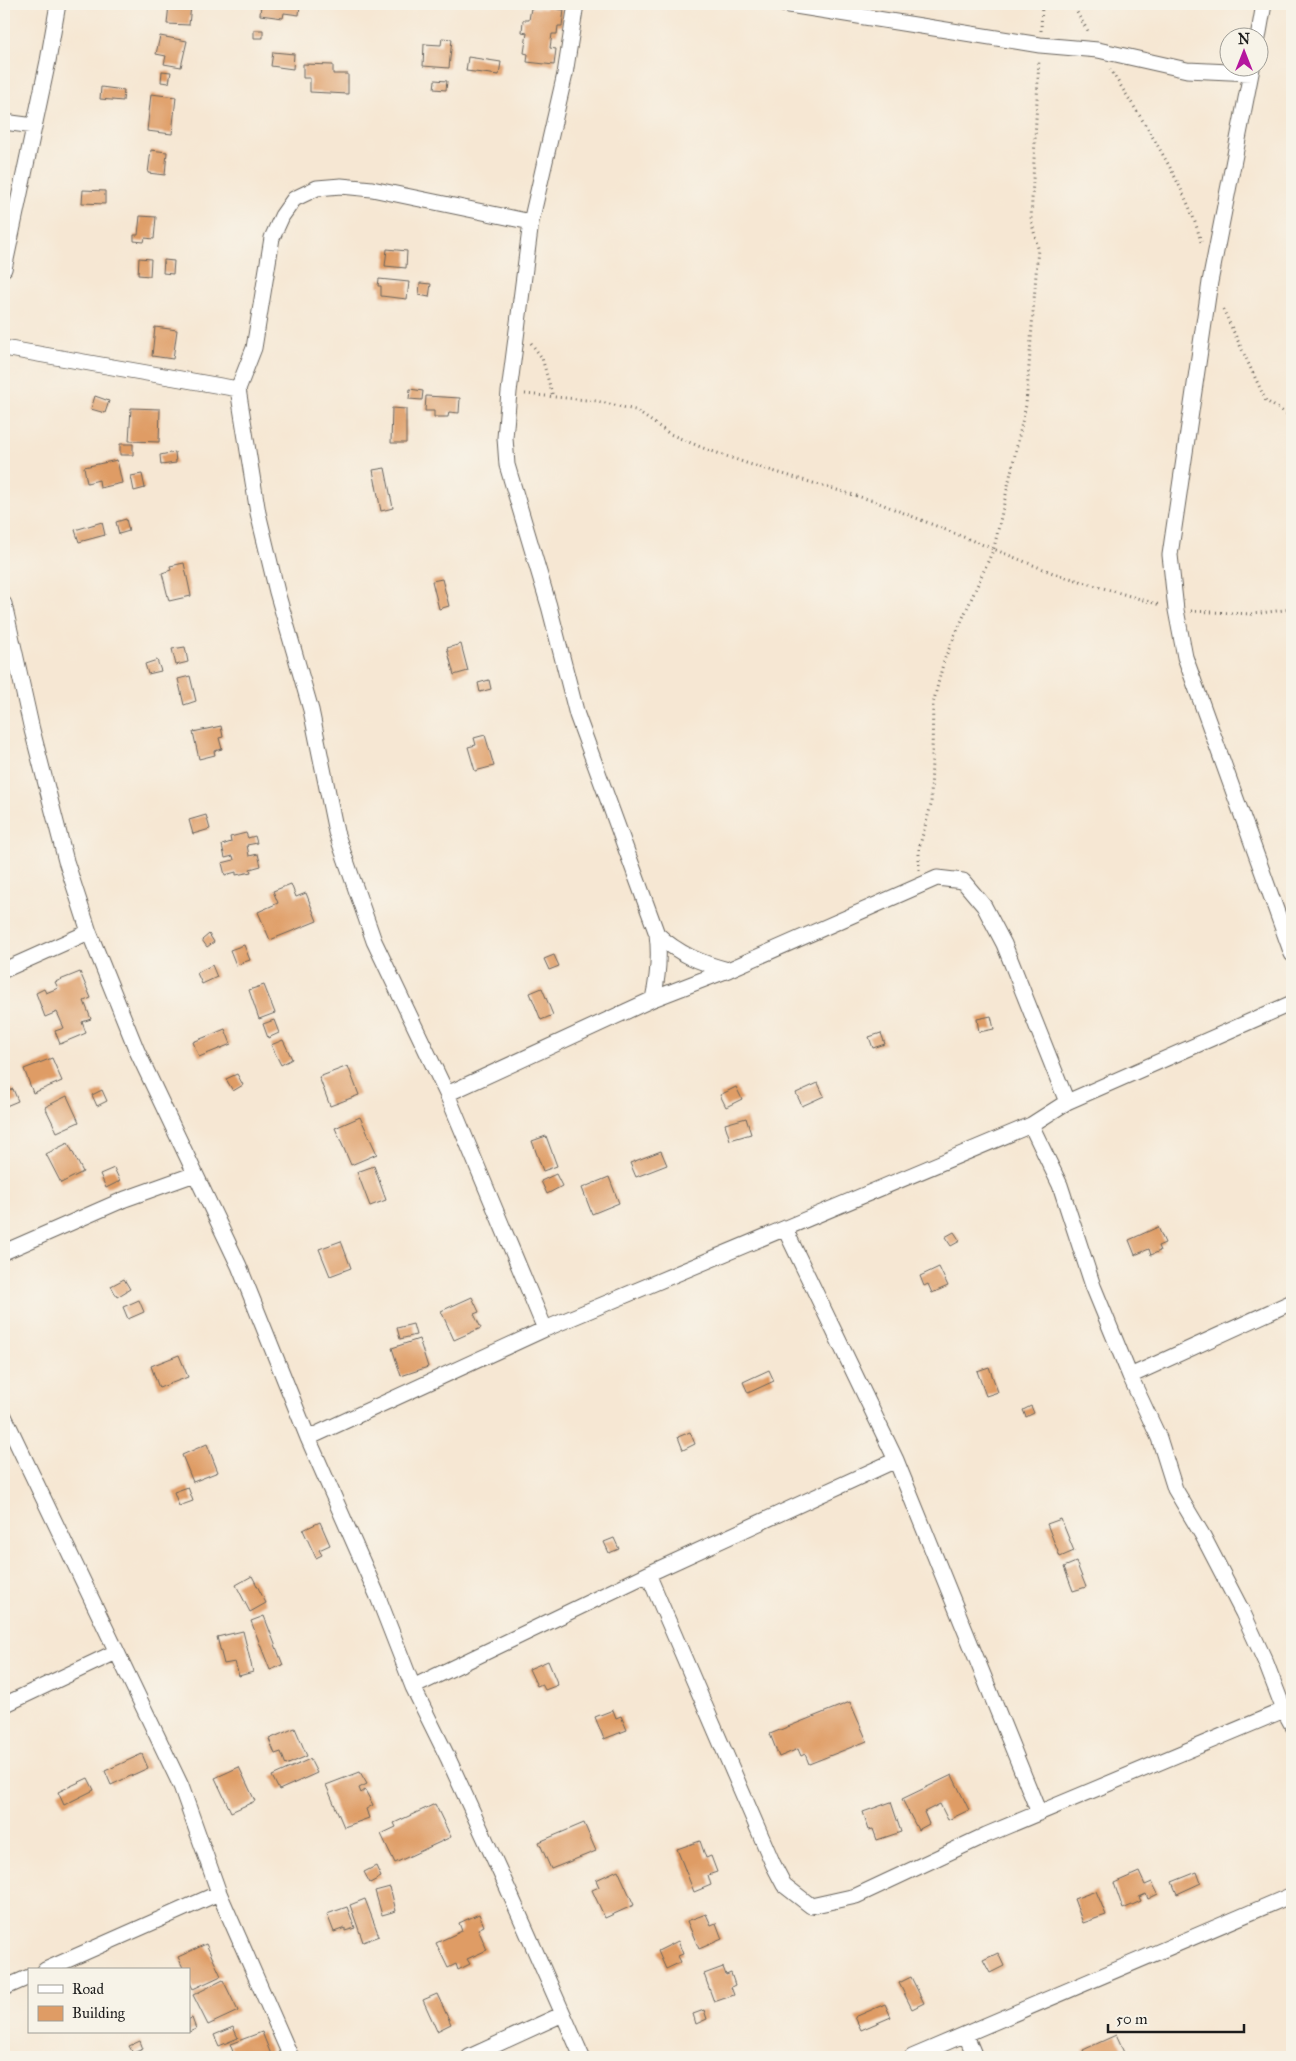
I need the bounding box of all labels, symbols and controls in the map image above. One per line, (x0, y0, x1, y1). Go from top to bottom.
north arrow (1218, 28, 1268, 78)
text: N (1238, 31, 1250, 48)
legend (28, 1968, 190, 2034)
text: Road (72, 1980, 104, 1998)
scale bar (1108, 2001, 1245, 2033)
text: Building (72, 2004, 126, 2022)
text: 50 m (1116, 2010, 1148, 2028)

